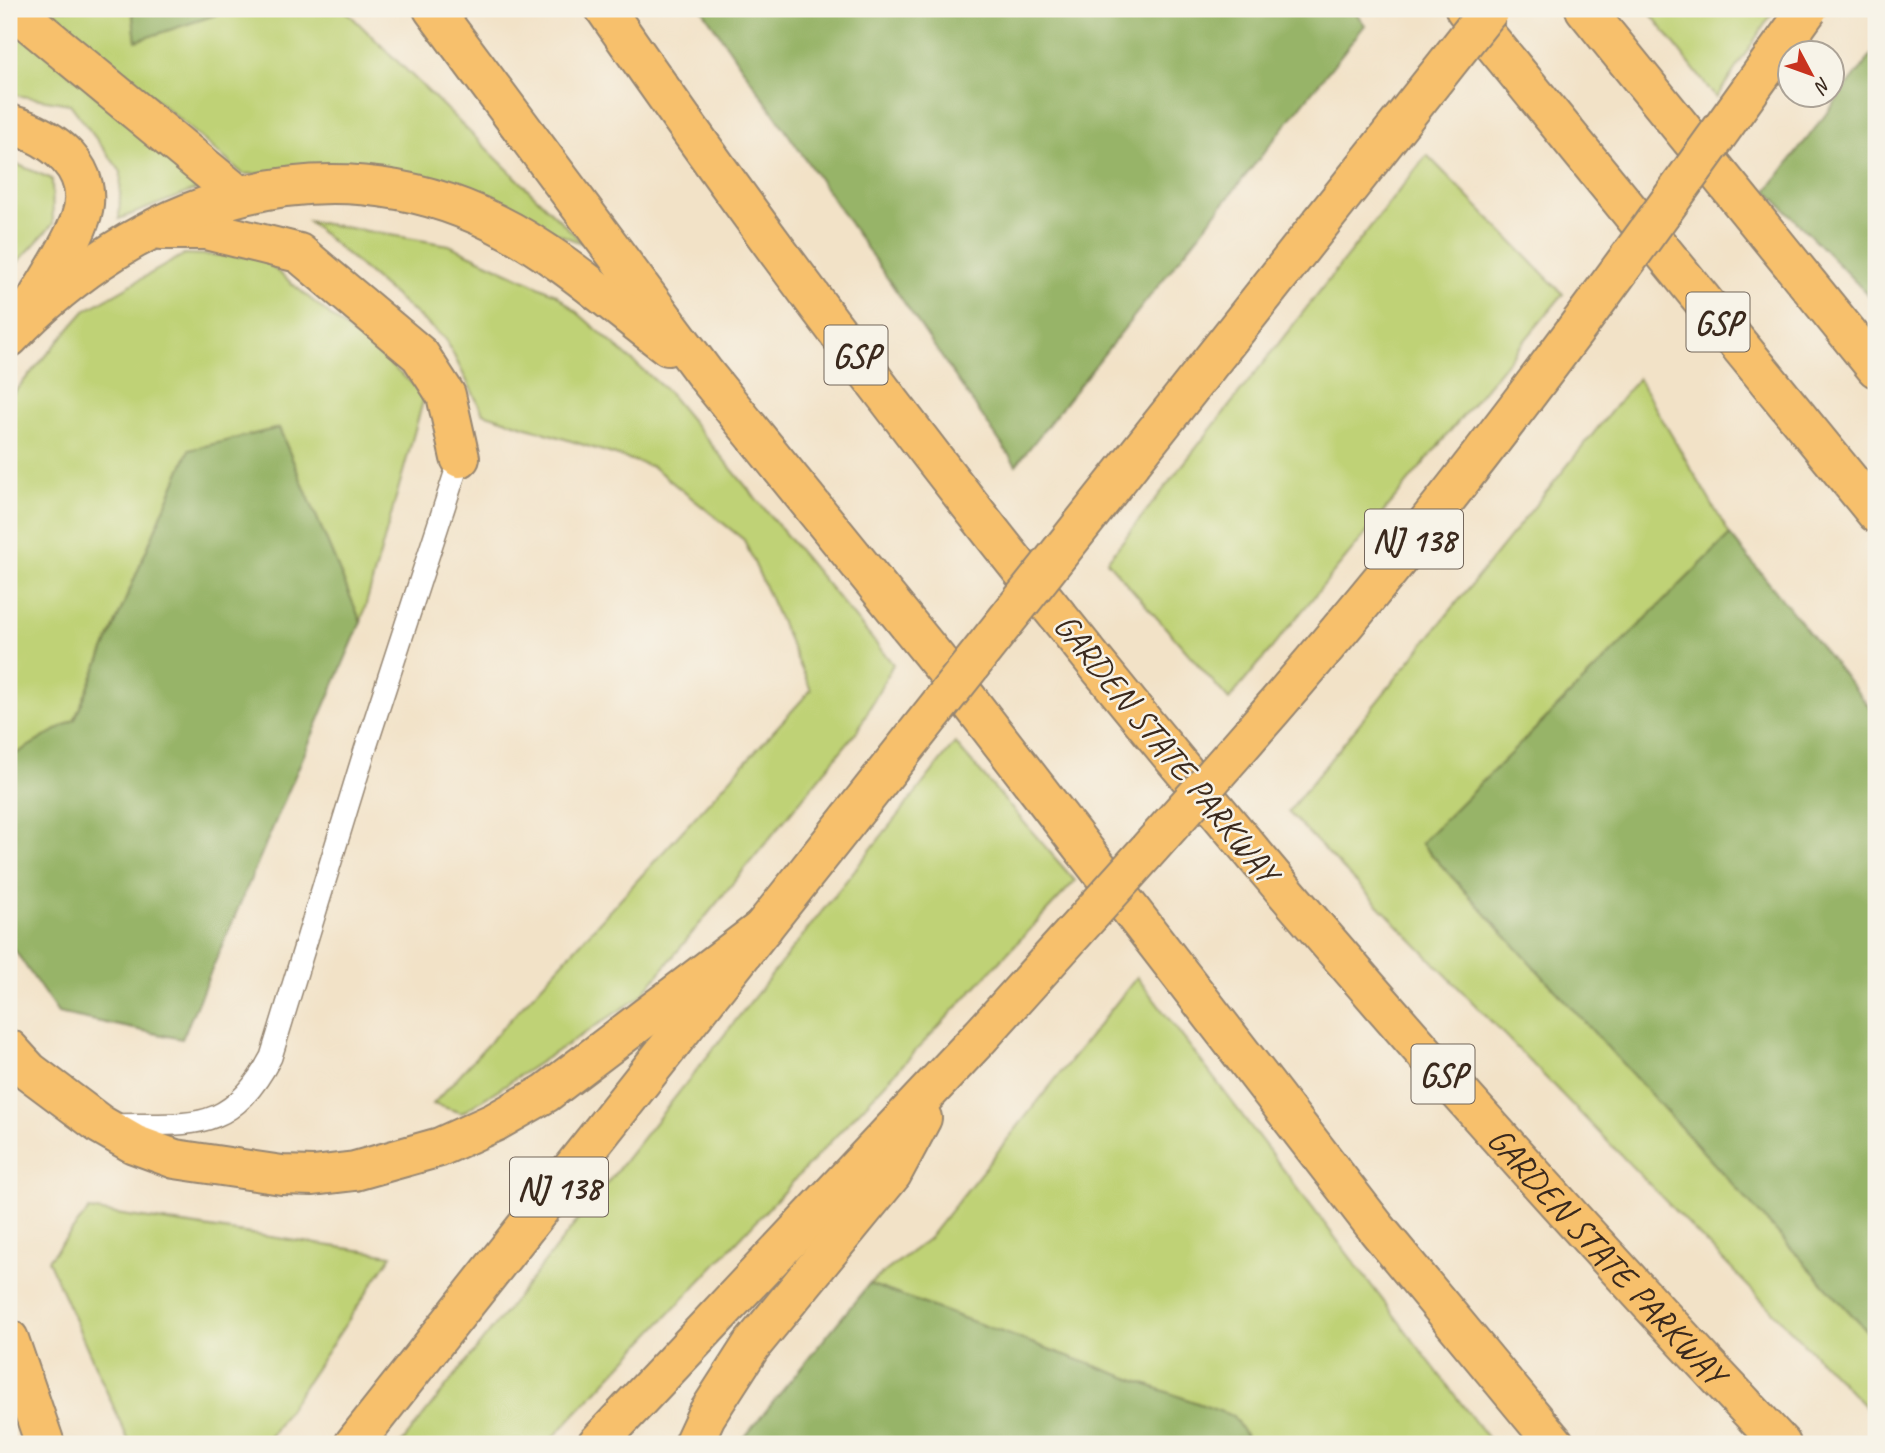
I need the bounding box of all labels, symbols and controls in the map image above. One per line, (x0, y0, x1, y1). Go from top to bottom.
north arrow (1776, 38, 1846, 108)
text: N (1808, 72, 1836, 99)
road number: GSP (1686, 292, 1750, 352)
road number: GSP (824, 326, 888, 384)
road number: NJ 138 (1365, 510, 1463, 568)
street label: GARDEN STATE PARKWAY (1044, 604, 1292, 896)
road number: GSP (1412, 1044, 1474, 1104)
street label: GARDEN STATE PARKWAY (1477, 1118, 1739, 1398)
road number: NJ 138 (510, 1158, 608, 1217)

